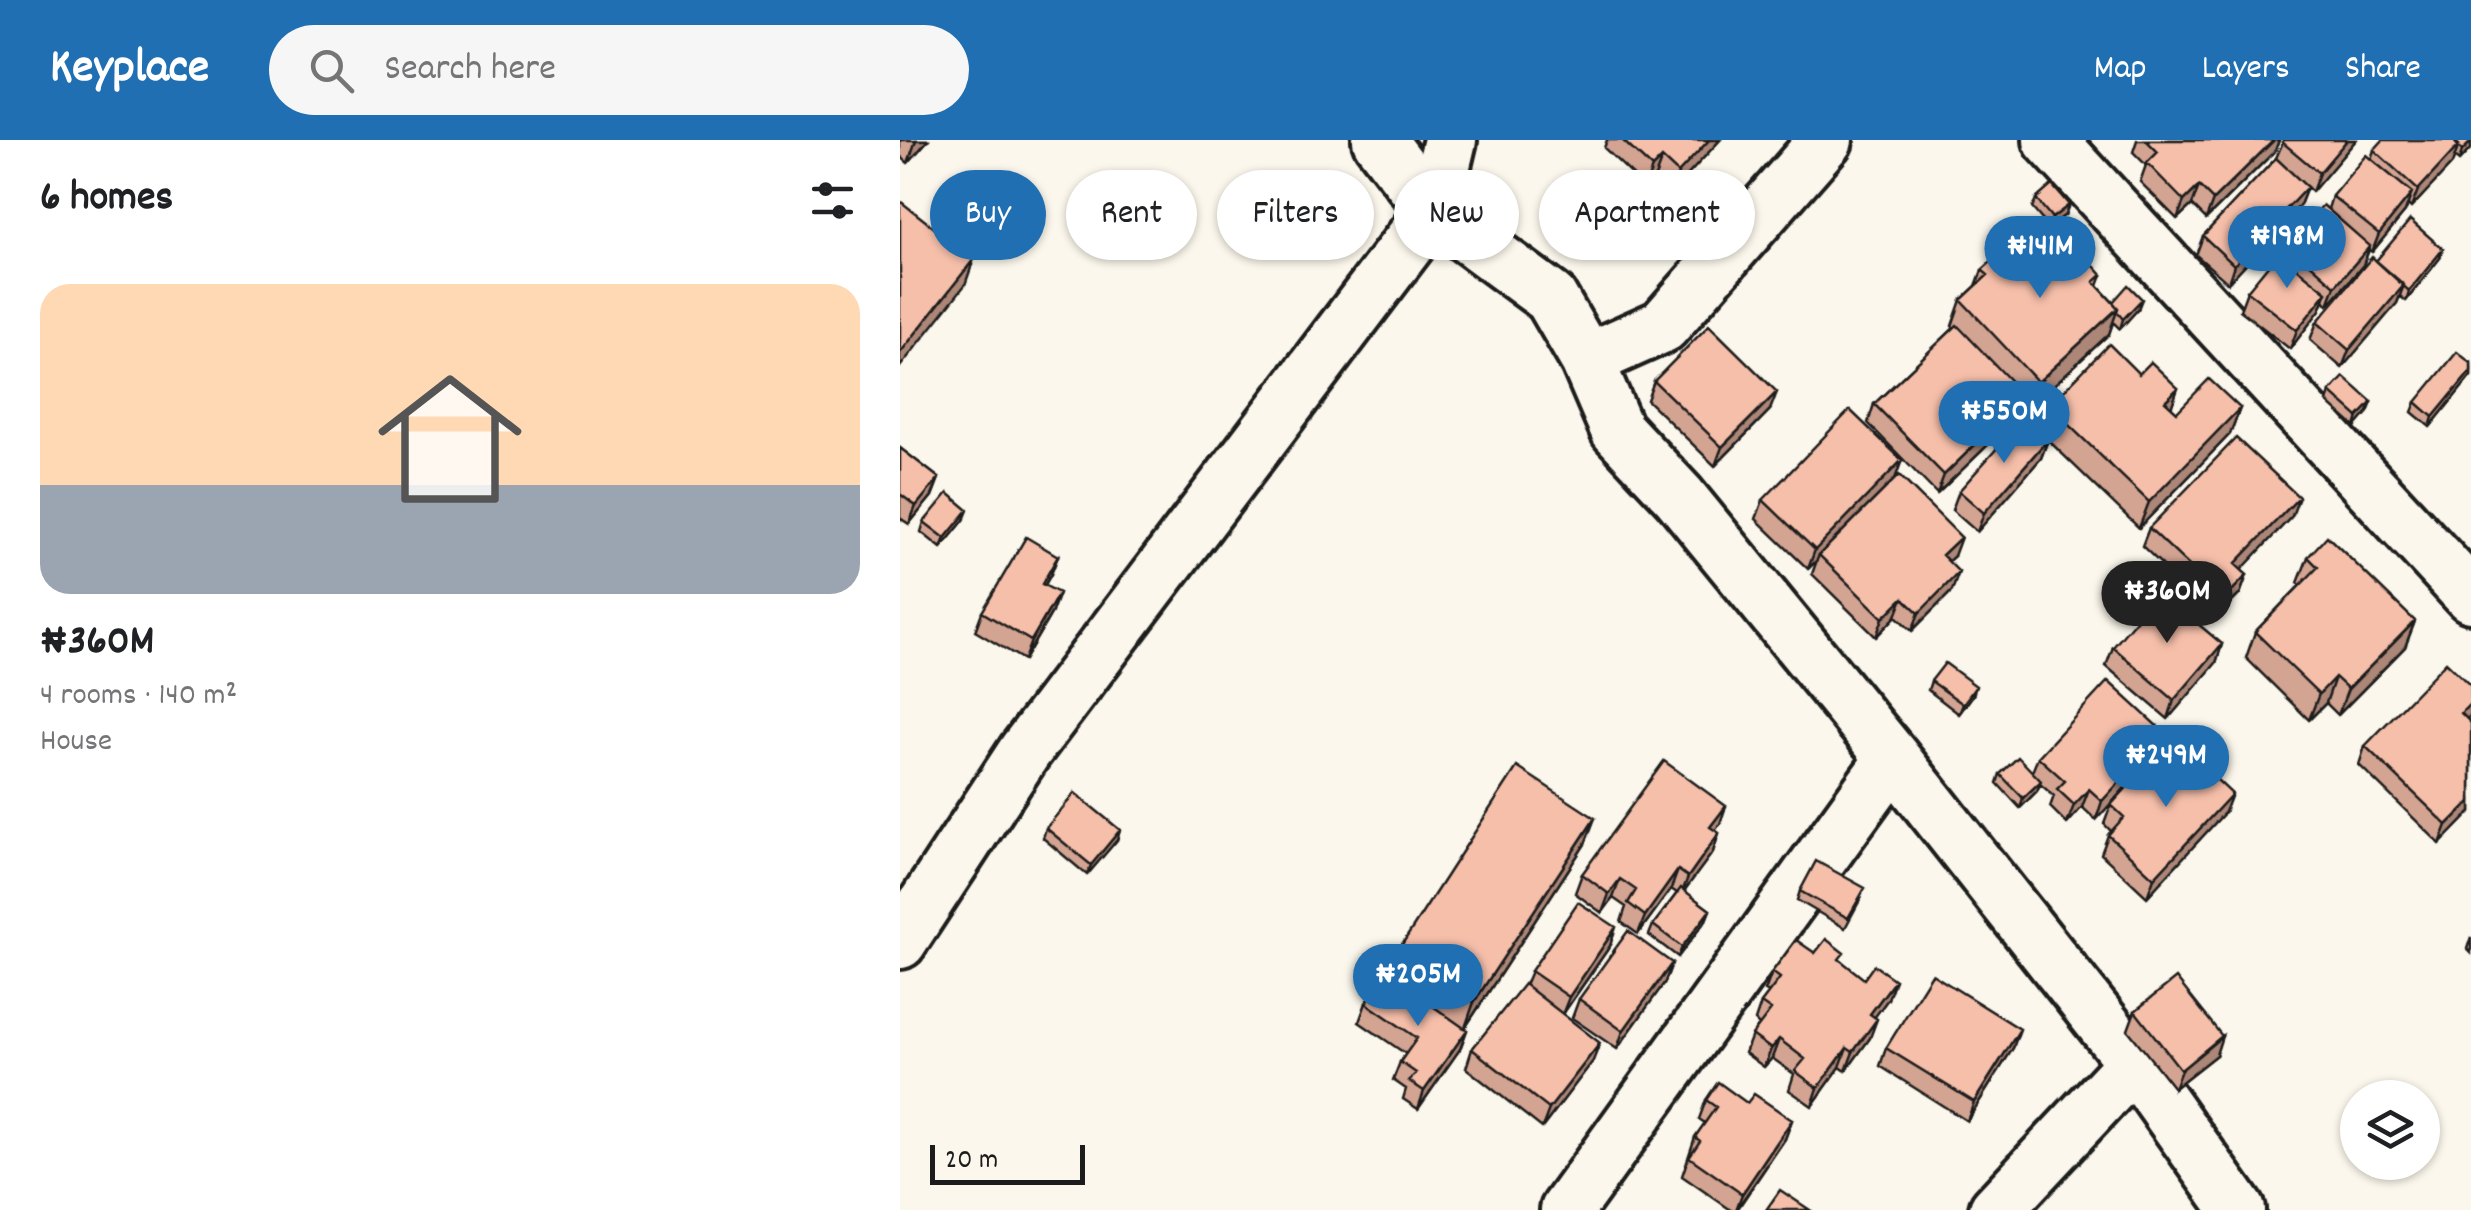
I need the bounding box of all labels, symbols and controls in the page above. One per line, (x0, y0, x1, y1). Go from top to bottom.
search box (269, 25, 969, 115)
text: Keyplace (50, 36, 209, 105)
icon: search (304, 43, 359, 98)
text: Search here (384, 43, 556, 98)
text: Map (2094, 45, 2147, 95)
text: Layers (2202, 45, 2290, 95)
text: Share (2345, 45, 2421, 95)
text: 6 homes (40, 170, 173, 230)
chip: Buy (930, 170, 1046, 260)
chip: Rent (1066, 170, 1197, 260)
chip: Filters (1217, 170, 1374, 260)
chip: New (1394, 170, 1519, 260)
chip: Apartment (1539, 170, 1755, 260)
icon: filters (805, 173, 860, 228)
pin: ₦198M (2217, 206, 2357, 291)
text: ₦198M (2250, 215, 2324, 261)
pin: ₦141M (1970, 216, 2110, 301)
text: ₦141M (2006, 225, 2074, 271)
icon: home (360, 349, 540, 529)
pin: ₦550M (1934, 381, 2074, 466)
text: ₦550M (1961, 390, 2047, 436)
pin: ₦360M (2097, 561, 2237, 646)
text: ₦360M (2123, 570, 2211, 616)
text: ₦360M (40, 614, 154, 674)
text: 4 rooms · 140 m² (40, 674, 237, 720)
text: House (40, 720, 112, 766)
pin: ₦249M (2096, 725, 2236, 810)
text: ₦249M (2125, 734, 2207, 780)
pin: ₦205M (1348, 944, 1488, 1029)
text: ₦205M (1375, 953, 1461, 999)
map controls (2340, 1080, 2440, 1180)
button: layers (2340, 1080, 2440, 1180)
scale bar (930, 1140, 1085, 1184)
text: 20 m (945, 1142, 998, 1182)

